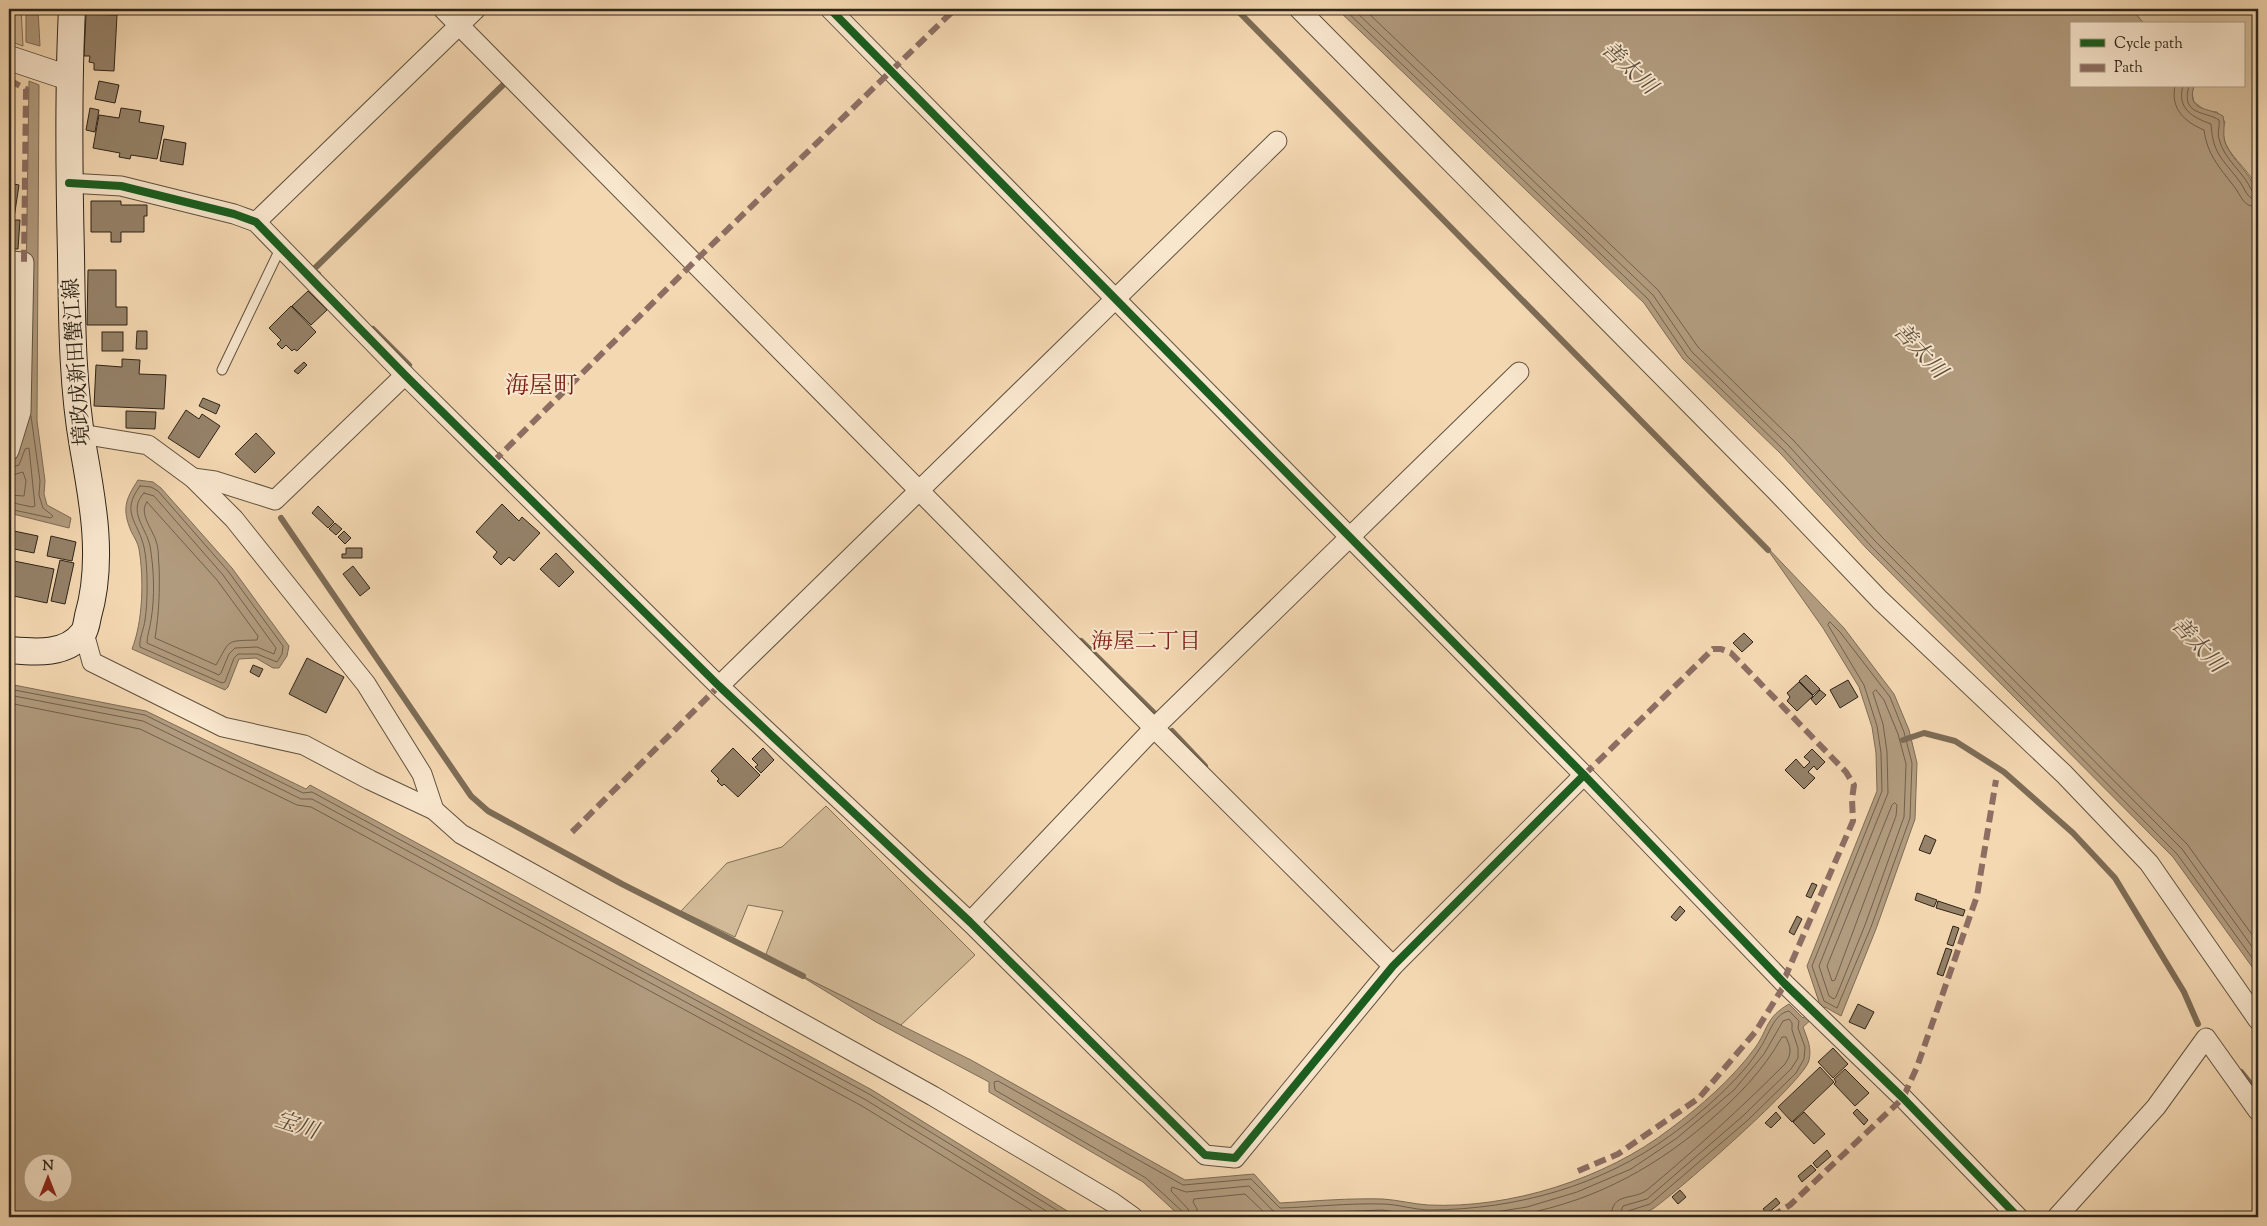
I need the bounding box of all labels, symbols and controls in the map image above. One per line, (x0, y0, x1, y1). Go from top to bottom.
legend (2070, 22, 2244, 88)
text: Cycle path (2114, 34, 2183, 55)
water label: 善太川 (1593, 35, 1665, 105)
text: Path (2114, 58, 2143, 79)
street label: 境政成新田蟹江線 (57, 277, 99, 447)
water label: 善太川 (1885, 317, 1955, 389)
district label: 海屋町 (505, 370, 577, 404)
water label: 善太川 (2163, 611, 2233, 683)
district label: 海屋二丁目 (1091, 627, 1201, 659)
water label: 宝川 (270, 1105, 324, 1150)
north arrow (22, 1154, 72, 1204)
text: N (42, 1157, 54, 1177)

